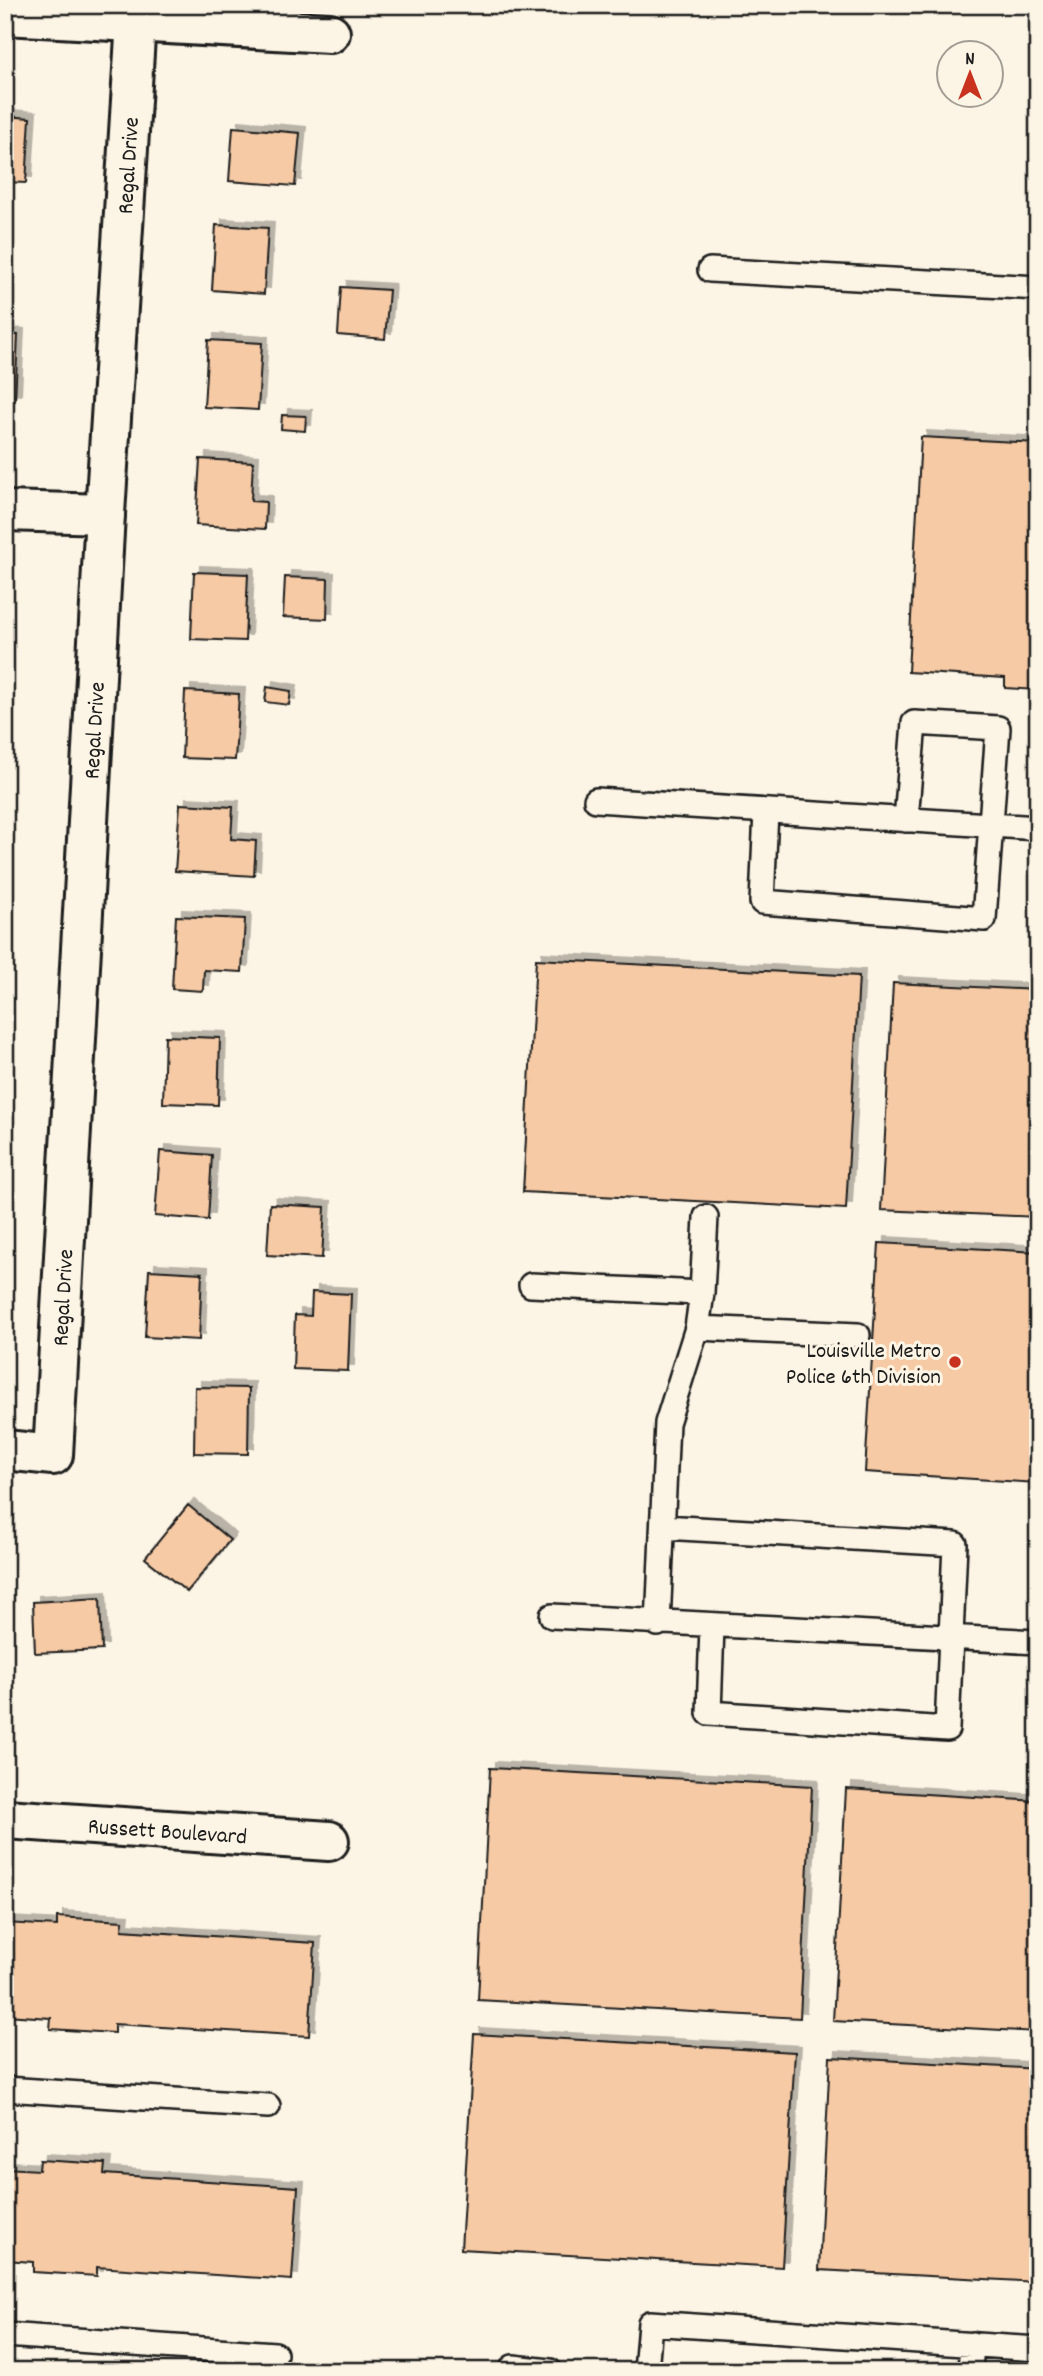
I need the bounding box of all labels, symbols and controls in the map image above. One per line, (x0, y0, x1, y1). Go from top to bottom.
north arrow (934, 38, 1004, 108)
text: N (965, 47, 975, 74)
street label: Regal Drive (111, 116, 150, 215)
street label: Regal Drive (77, 681, 116, 780)
street label: Regal Drive (46, 1248, 84, 1347)
place label: Louisville Metro Police 6th Division (786, 1336, 941, 1395)
marker: Louisville Metro Police 6th Division (947, 1354, 963, 1370)
street label: Russett Boulevard (87, 1812, 248, 1855)

